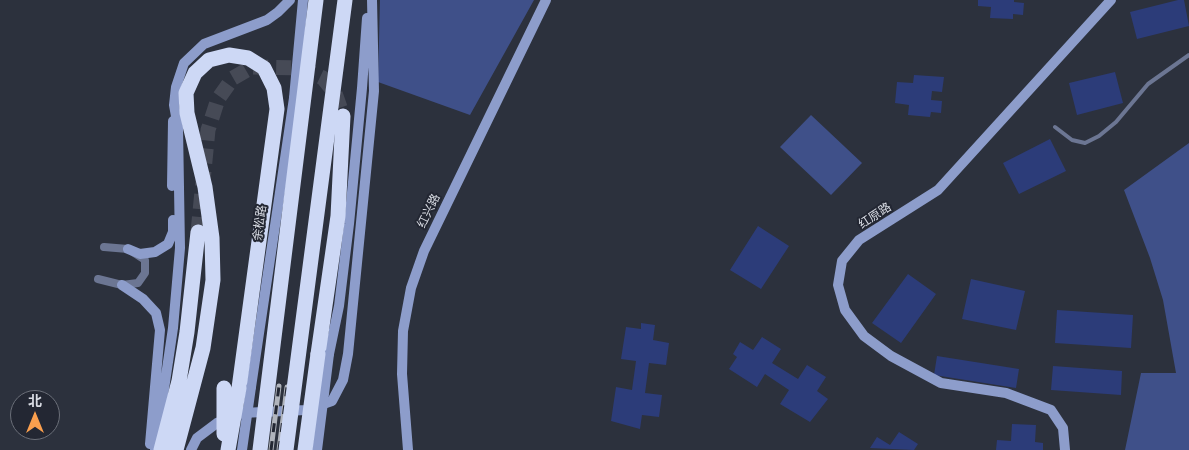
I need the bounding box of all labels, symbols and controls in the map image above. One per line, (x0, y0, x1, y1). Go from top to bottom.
street label: 红兴路 (415, 192, 443, 230)
street label: 红原路 (856, 200, 894, 232)
street label: 余松路 (250, 204, 270, 242)
north arrow (10, 390, 60, 440)
text: 北 (28, 391, 42, 410)

